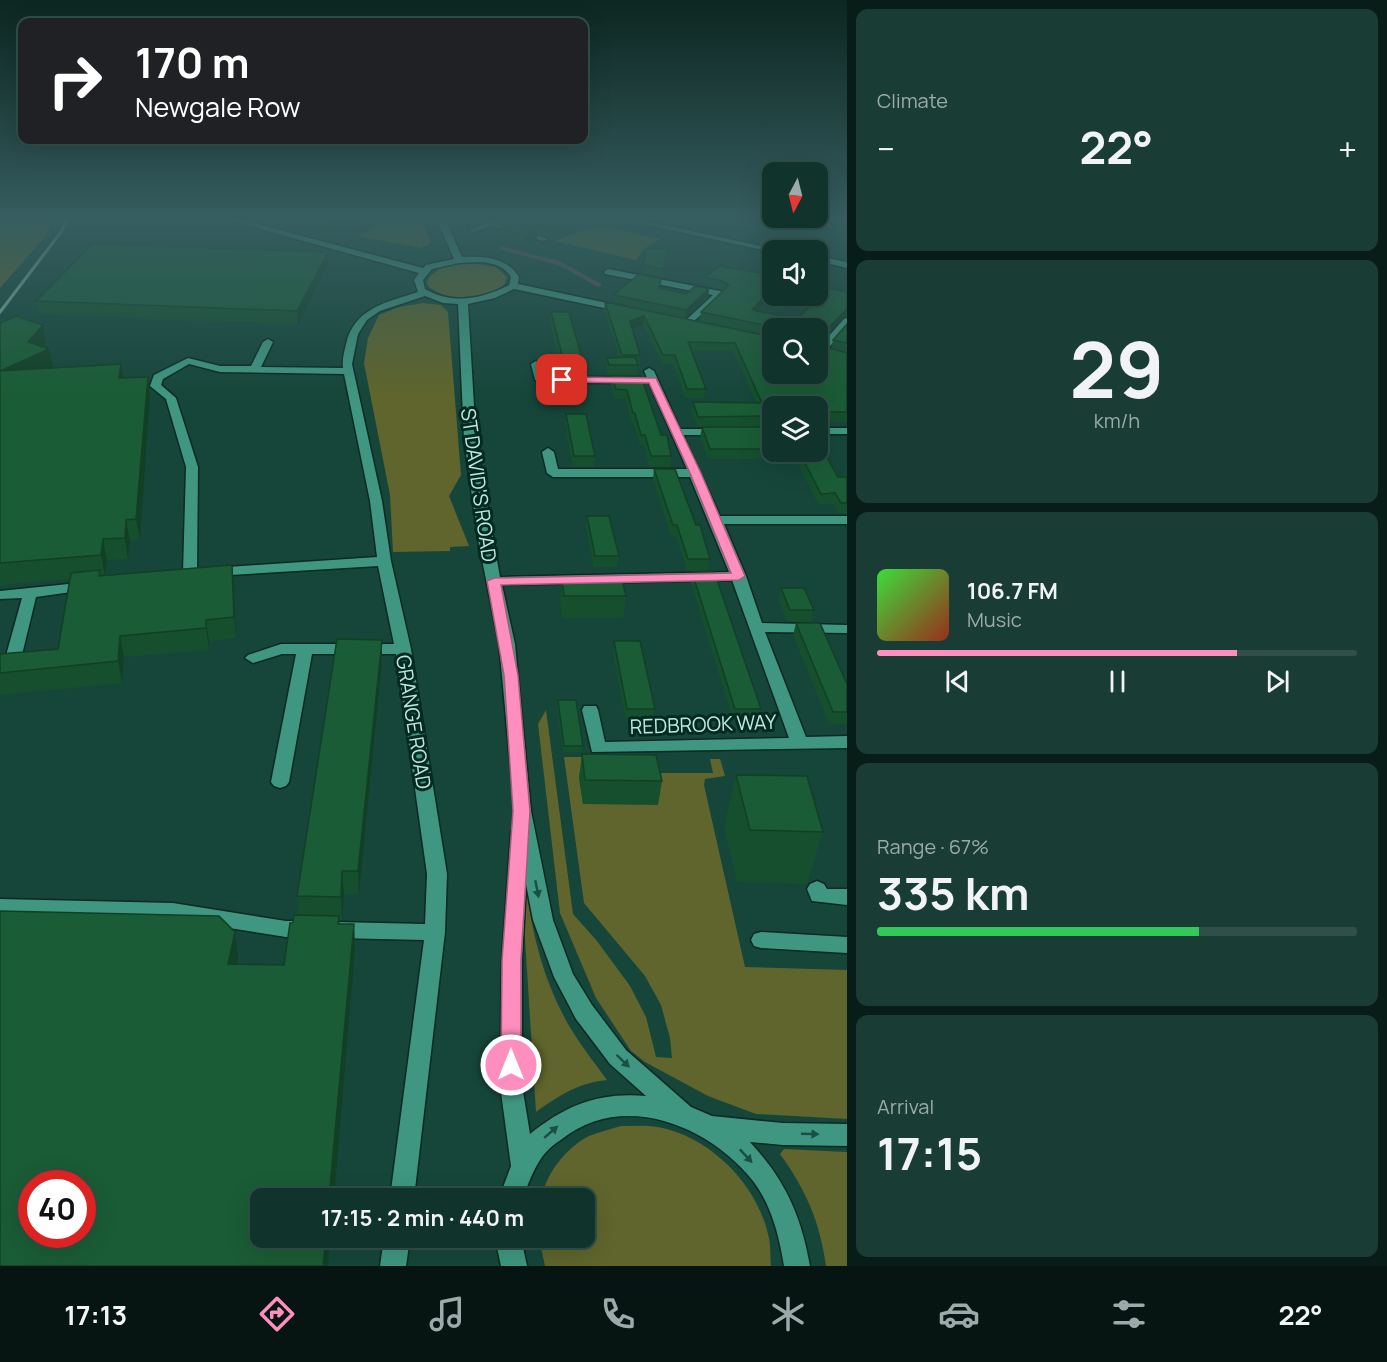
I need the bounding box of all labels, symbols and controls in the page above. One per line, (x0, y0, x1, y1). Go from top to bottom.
text: 170 m (135, 33, 250, 91)
icon: right (36, 42, 114, 120)
text: Climate (877, 87, 948, 114)
text: Newgale Row (135, 88, 301, 125)
text: 22° (1079, 116, 1153, 178)
text: − (877, 126, 895, 171)
text: + (1338, 126, 1357, 171)
north arrow (762, 162, 828, 228)
map controls (762, 162, 828, 462)
button: sound (762, 240, 828, 306)
text: 29 (1070, 315, 1164, 421)
button: search (762, 318, 828, 384)
pin (536, 354, 587, 405)
icon: arrive (545, 363, 578, 396)
button: layers (762, 396, 828, 462)
street label: ST DAVID'S ROAD (455, 406, 503, 564)
text: km/h (1094, 407, 1140, 434)
text: 106.7 FM (967, 576, 1058, 606)
text: Music (967, 606, 1022, 633)
street label: GRANGE ROAD (390, 653, 438, 791)
icon: previous (941, 665, 974, 698)
icon: pause (1101, 665, 1134, 698)
icon: next (1261, 665, 1294, 698)
street label: REDBROOK WAY (629, 708, 778, 740)
text: Range · 67% (877, 833, 989, 860)
text: 335 km (877, 862, 1029, 924)
one-way arrow (533, 880, 542, 899)
position arrow (479, 1033, 543, 1097)
one-way arrow (615, 1054, 630, 1067)
text: Arrival (877, 1093, 934, 1120)
text: 17:15 (877, 1122, 982, 1184)
one-way arrow (543, 1126, 558, 1139)
one-way arrow (801, 1130, 820, 1139)
one-way arrow (739, 1148, 753, 1163)
speed limit sign: 40 (18, 1170, 96, 1248)
text: 17:15 · 2 min · 440 m (321, 1203, 524, 1233)
icon: directions (256, 1293, 298, 1335)
icon: music (426, 1293, 468, 1335)
icon: phone (597, 1293, 639, 1335)
icon: climate (767, 1293, 809, 1335)
icon: car (938, 1293, 980, 1335)
icon: filters (1108, 1293, 1150, 1335)
text: 17:13 (64, 1296, 127, 1333)
text: 22° (1278, 1296, 1323, 1333)

